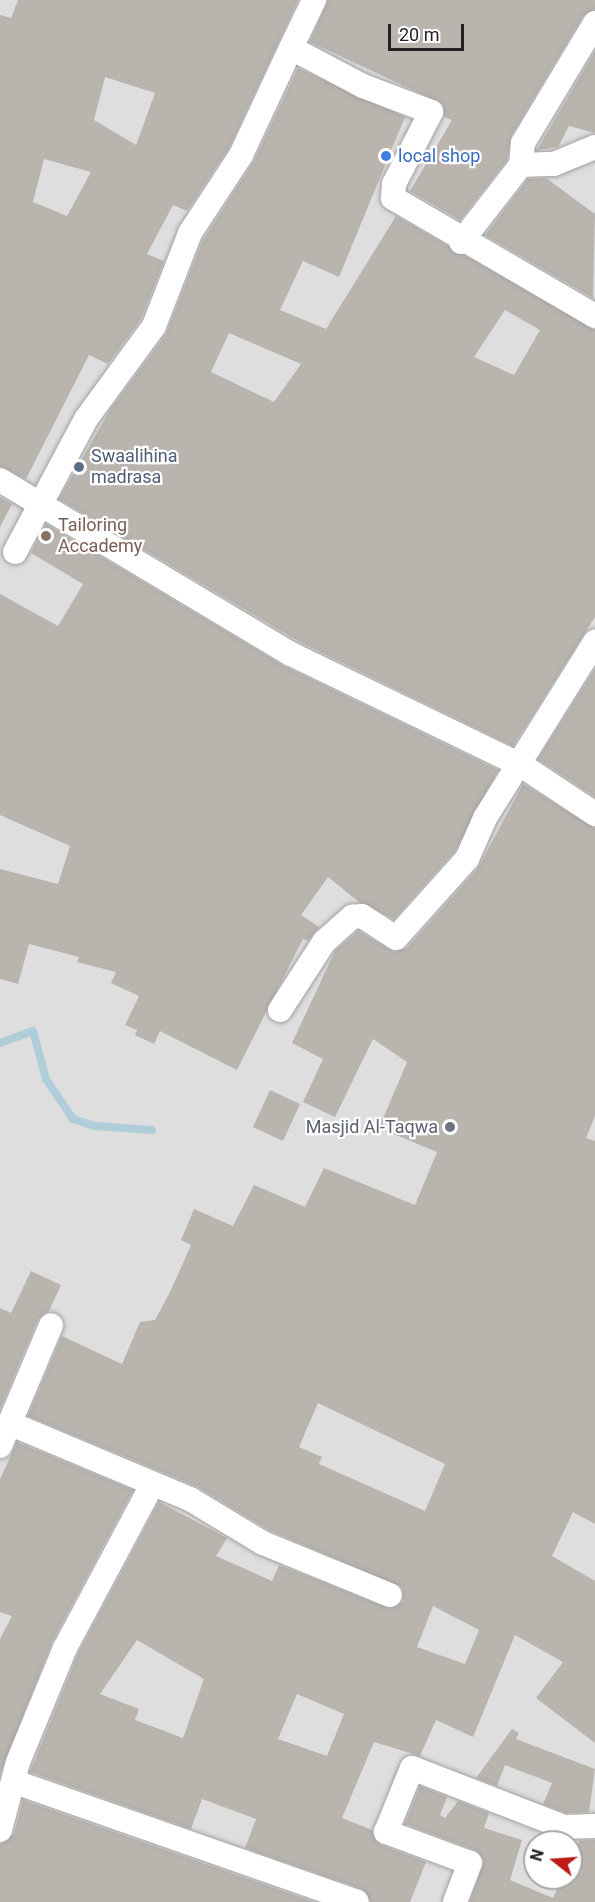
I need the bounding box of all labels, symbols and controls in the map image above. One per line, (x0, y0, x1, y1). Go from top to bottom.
scale bar (391, 12, 468, 50)
text: 20 m (399, 24, 439, 45)
place label: local shop (398, 145, 480, 167)
marker: local shop (379, 149, 393, 163)
place label: Swaalihina madrasa (91, 446, 178, 488)
marker: Swaalihina madrasa (72, 460, 86, 474)
place label: Tailoring Accademy (58, 515, 142, 558)
marker: Tailoring Accademy (39, 529, 53, 543)
place label: Masjid Al-Taqwa (306, 1116, 438, 1138)
marker: Masjid Al-Taqwa (443, 1120, 457, 1134)
north arrow (523, 1830, 583, 1890)
text: N (526, 1847, 548, 1863)

